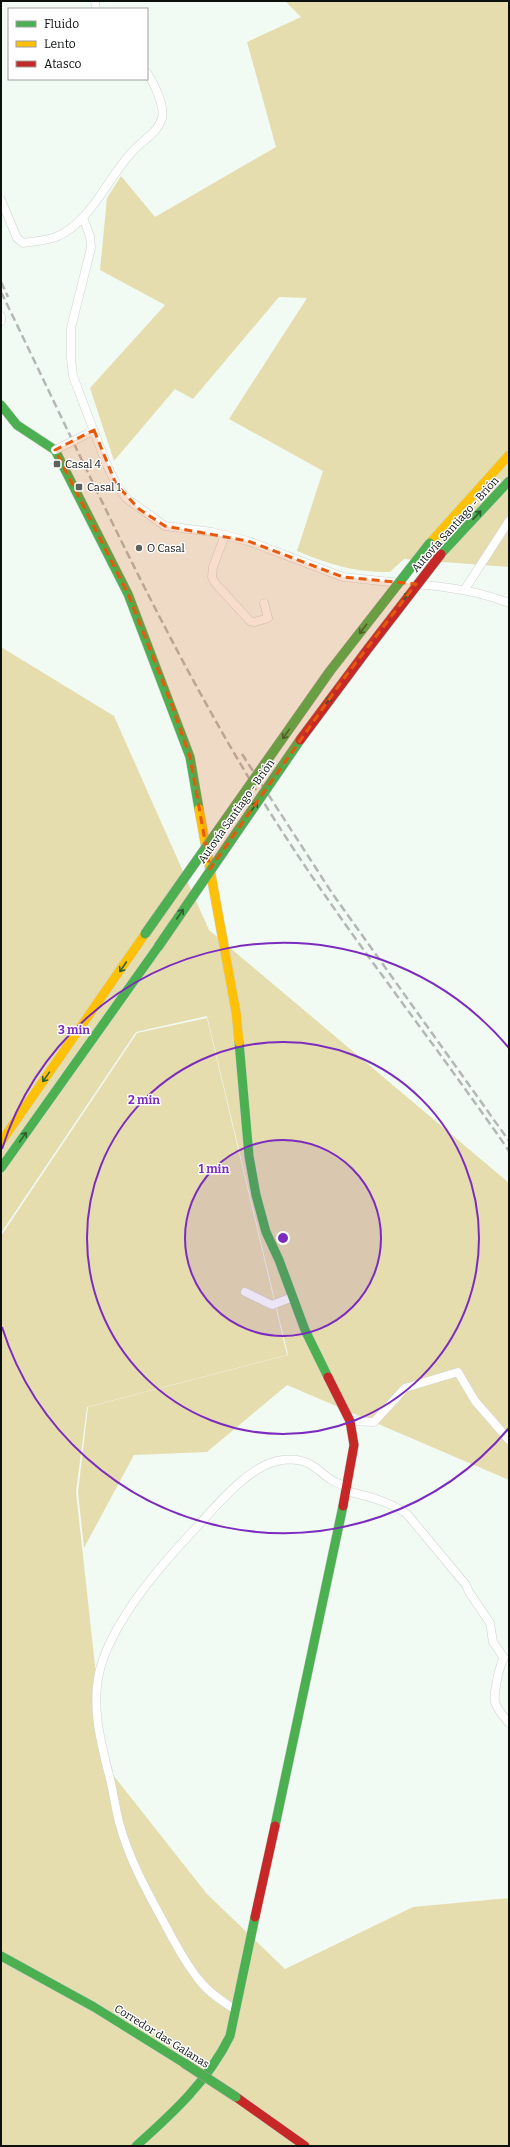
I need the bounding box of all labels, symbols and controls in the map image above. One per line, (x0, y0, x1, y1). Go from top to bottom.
legend (8, 8, 148, 80)
text: Fluido (44, 17, 79, 31)
text: Lento (44, 37, 76, 51)
text: Atasco (44, 57, 82, 71)
place label: Casal 4 (65, 458, 102, 471)
marker: Casal 4 (52, 459, 62, 469)
street label: Autovía Santiago - Brión (409, 474, 502, 575)
place label: Casal 1 (87, 481, 122, 494)
marker: Casal 1 (74, 482, 84, 492)
one-way arrow (472, 510, 482, 520)
place label: O Casal (147, 542, 185, 555)
marker: O Casal (134, 543, 144, 553)
one-way arrow (402, 591, 411, 602)
one-way arrow (358, 623, 367, 634)
one-way arrow (324, 695, 332, 706)
one-way arrow (282, 728, 290, 739)
street label: Autovía Santiago - Brión (196, 757, 277, 866)
one-way arrow (250, 802, 258, 813)
one-way arrow (176, 908, 184, 920)
one-way arrow (119, 961, 127, 972)
text: 3 min (58, 1023, 90, 1037)
one-way arrow (42, 1071, 51, 1082)
text: 2 min (128, 1093, 160, 1107)
one-way arrow (19, 1131, 27, 1142)
text: 1 min (199, 1162, 229, 1176)
centre of rings (276, 1231, 290, 1245)
street label: Corredor das Galanas (112, 2002, 212, 2071)

